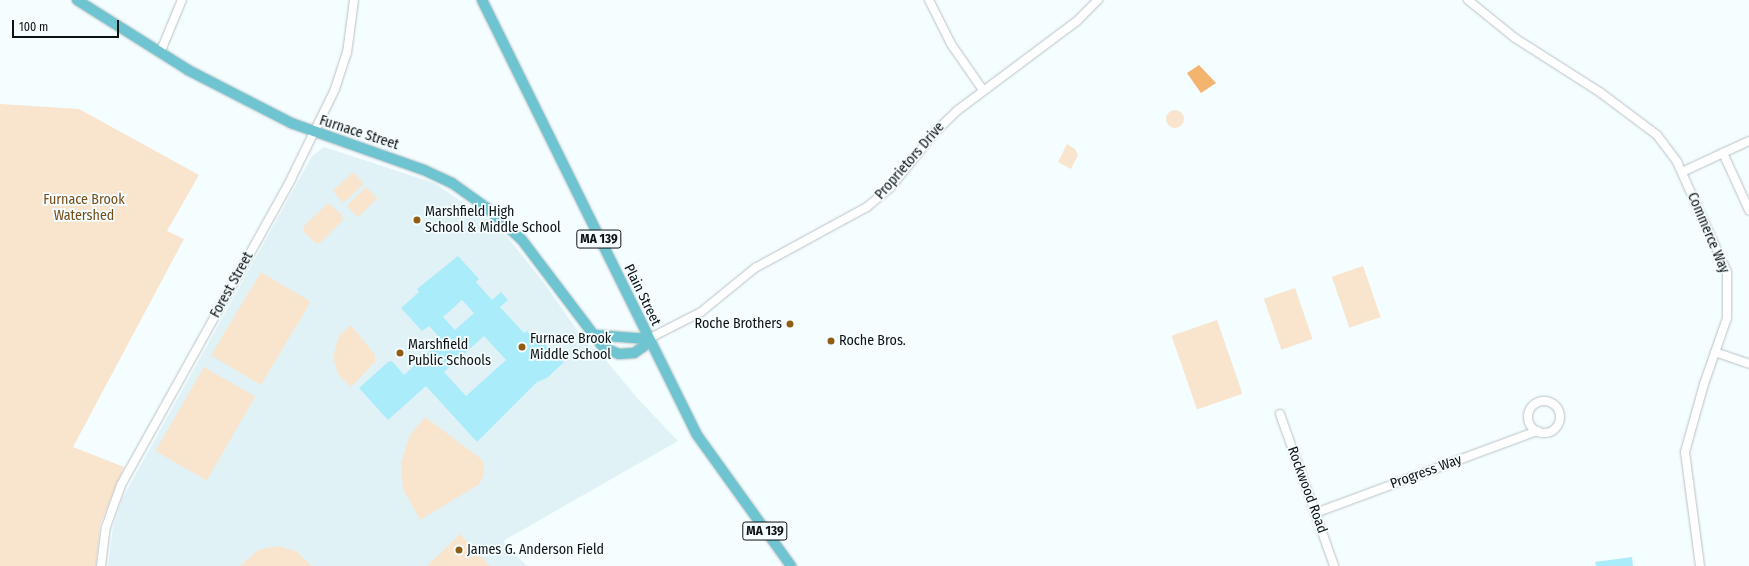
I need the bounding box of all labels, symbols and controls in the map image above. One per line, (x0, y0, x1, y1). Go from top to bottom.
scale bar (14, 12, 121, 38)
text: 100 m (19, 20, 48, 34)
street label: Furnace Street (317, 112, 401, 154)
street label: Proprietors Drive (872, 119, 948, 203)
street label: Commerce Way (1683, 190, 1733, 276)
park label: Furnace Brook Watershed (43, 192, 125, 224)
place label: Marshfield High School & Middle School (425, 204, 561, 236)
marker: Marshfield High School & Middle School (412, 215, 422, 225)
road number: MA 139 (576, 228, 622, 250)
street label: Forest Street (207, 249, 257, 321)
street label: Plain Street (620, 262, 664, 328)
place label: Roche Brothers (695, 316, 782, 332)
marker: Roche Brothers (785, 319, 795, 329)
place label: Furnace Brook Middle School (530, 331, 611, 364)
place label: Roche Bros. (839, 333, 906, 349)
marker: Roche Bros. (826, 336, 836, 346)
place label: Marshfield Public Schools (408, 337, 491, 370)
marker: Furnace Brook Middle School (517, 342, 527, 352)
marker: Marshfield Public Schools (395, 348, 405, 358)
street label: Rockwood Road (1284, 444, 1330, 536)
street label: Progress Way (1388, 451, 1464, 493)
road number: MA 139 (742, 520, 788, 542)
place label: James G. Anderson Field (467, 542, 604, 558)
marker: James G. Anderson Field (454, 545, 464, 555)

